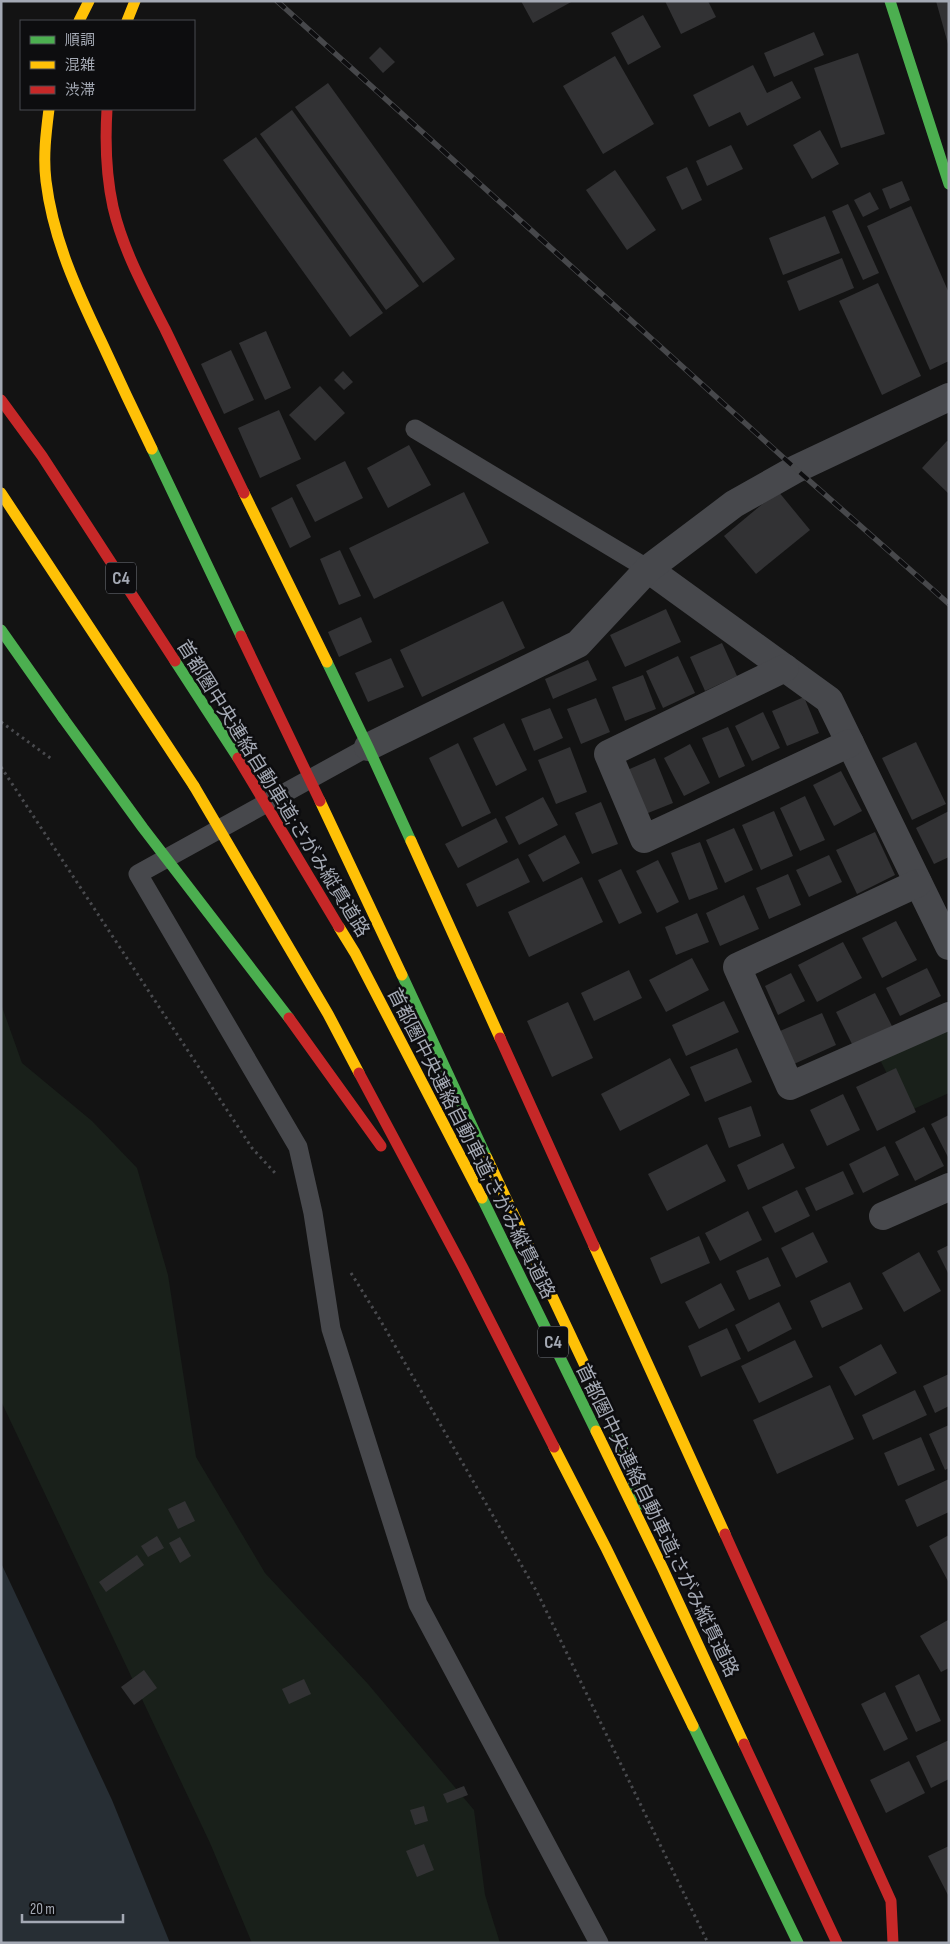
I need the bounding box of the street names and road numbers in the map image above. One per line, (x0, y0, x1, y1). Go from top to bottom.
road number: C4 (106, 562, 136, 594)
street label: 首都圏中央連絡自動車道;さがみ縦貫道路 (171, 636, 374, 941)
street label: 首都圏中央連絡自動車道;さがみ縦貫道路 (382, 984, 559, 1303)
road number: C4 (538, 1326, 568, 1358)
street label: 首都圏中央連絡自動車道;さがみ縦貫道路 (571, 1360, 743, 1681)

